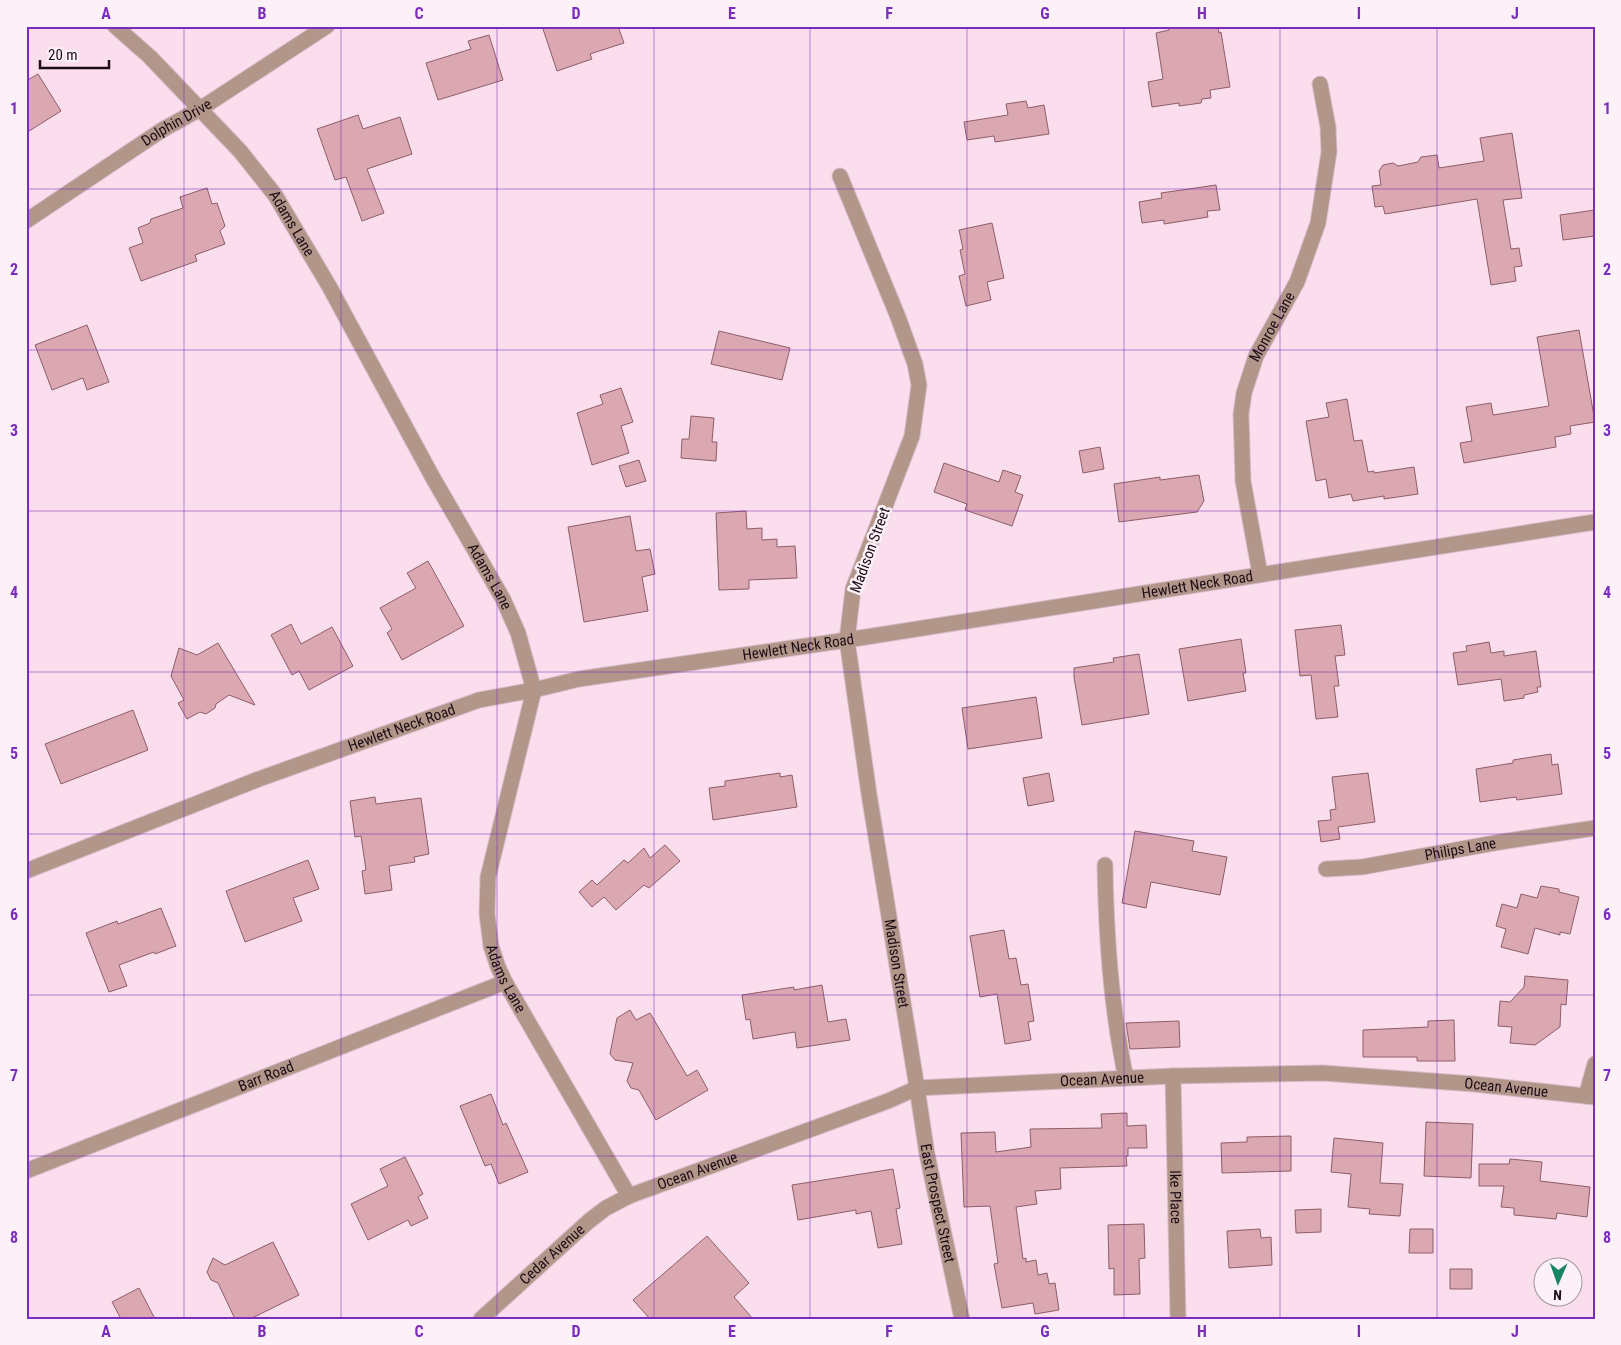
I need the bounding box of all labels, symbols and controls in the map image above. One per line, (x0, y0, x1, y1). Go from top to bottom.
text: A (101, 4, 111, 23)
text: B (258, 4, 267, 23)
text: C (414, 4, 424, 23)
text: D (571, 4, 581, 23)
text: E (728, 4, 736, 23)
text: F (885, 4, 893, 23)
text: G (1040, 4, 1050, 23)
text: H (1197, 4, 1207, 23)
text: I (1357, 4, 1361, 23)
text: J (1511, 4, 1519, 23)
scale bar (40, 38, 109, 70)
text: 20 m (48, 46, 78, 64)
street label: Dolphin Drive (138, 95, 215, 150)
text: 1 (10, 99, 18, 118)
text: 1 (1603, 99, 1611, 118)
street label: Adams Lane (265, 187, 318, 259)
text: 2 (10, 260, 18, 279)
text: 2 (1603, 260, 1611, 279)
street label: Monroe Lane (1246, 289, 1299, 365)
text: 3 (10, 421, 18, 440)
text: 3 (1603, 421, 1611, 440)
street label: Madison Street (846, 505, 894, 595)
street label: Adams Lane (464, 540, 516, 612)
street label: Hewlett Neck Road (1140, 567, 1254, 602)
text: 4 (10, 583, 18, 602)
text: 4 (1603, 583, 1611, 602)
street label: Hewlett Neck Road (741, 630, 855, 664)
street label: Hewlett Neck Road (346, 700, 458, 755)
text: 5 (10, 744, 18, 763)
text: 5 (1603, 744, 1611, 763)
street label: Philips Lane (1423, 834, 1498, 864)
text: 6 (10, 905, 18, 924)
text: 6 (1603, 905, 1611, 924)
street label: Madison Street (881, 918, 913, 1009)
street label: Adams Lane (482, 942, 530, 1016)
street label: Barr Road (236, 1057, 296, 1095)
text: 7 (10, 1066, 18, 1085)
text: 7 (1603, 1066, 1611, 1085)
street label: Ocean Avenue (1060, 1068, 1144, 1090)
street label: Ocean Avenue (1464, 1074, 1549, 1101)
street label: East Prospect Street (917, 1142, 959, 1264)
street label: Ocean Avenue (655, 1148, 740, 1194)
street label: Ike Place (1166, 1170, 1185, 1224)
street label: Cedar Avenue (516, 1220, 588, 1289)
text: 8 (10, 1228, 18, 1247)
text: 8 (1603, 1228, 1611, 1247)
north arrow (1534, 1258, 1584, 1308)
text: N (1553, 1287, 1562, 1303)
text: A (101, 1322, 111, 1341)
text: B (258, 1322, 267, 1341)
text: C (414, 1322, 424, 1341)
text: D (571, 1322, 581, 1341)
text: E (728, 1322, 736, 1341)
text: F (885, 1322, 893, 1341)
text: G (1040, 1322, 1050, 1341)
text: H (1197, 1322, 1207, 1341)
text: I (1357, 1322, 1361, 1341)
text: J (1511, 1322, 1519, 1341)

